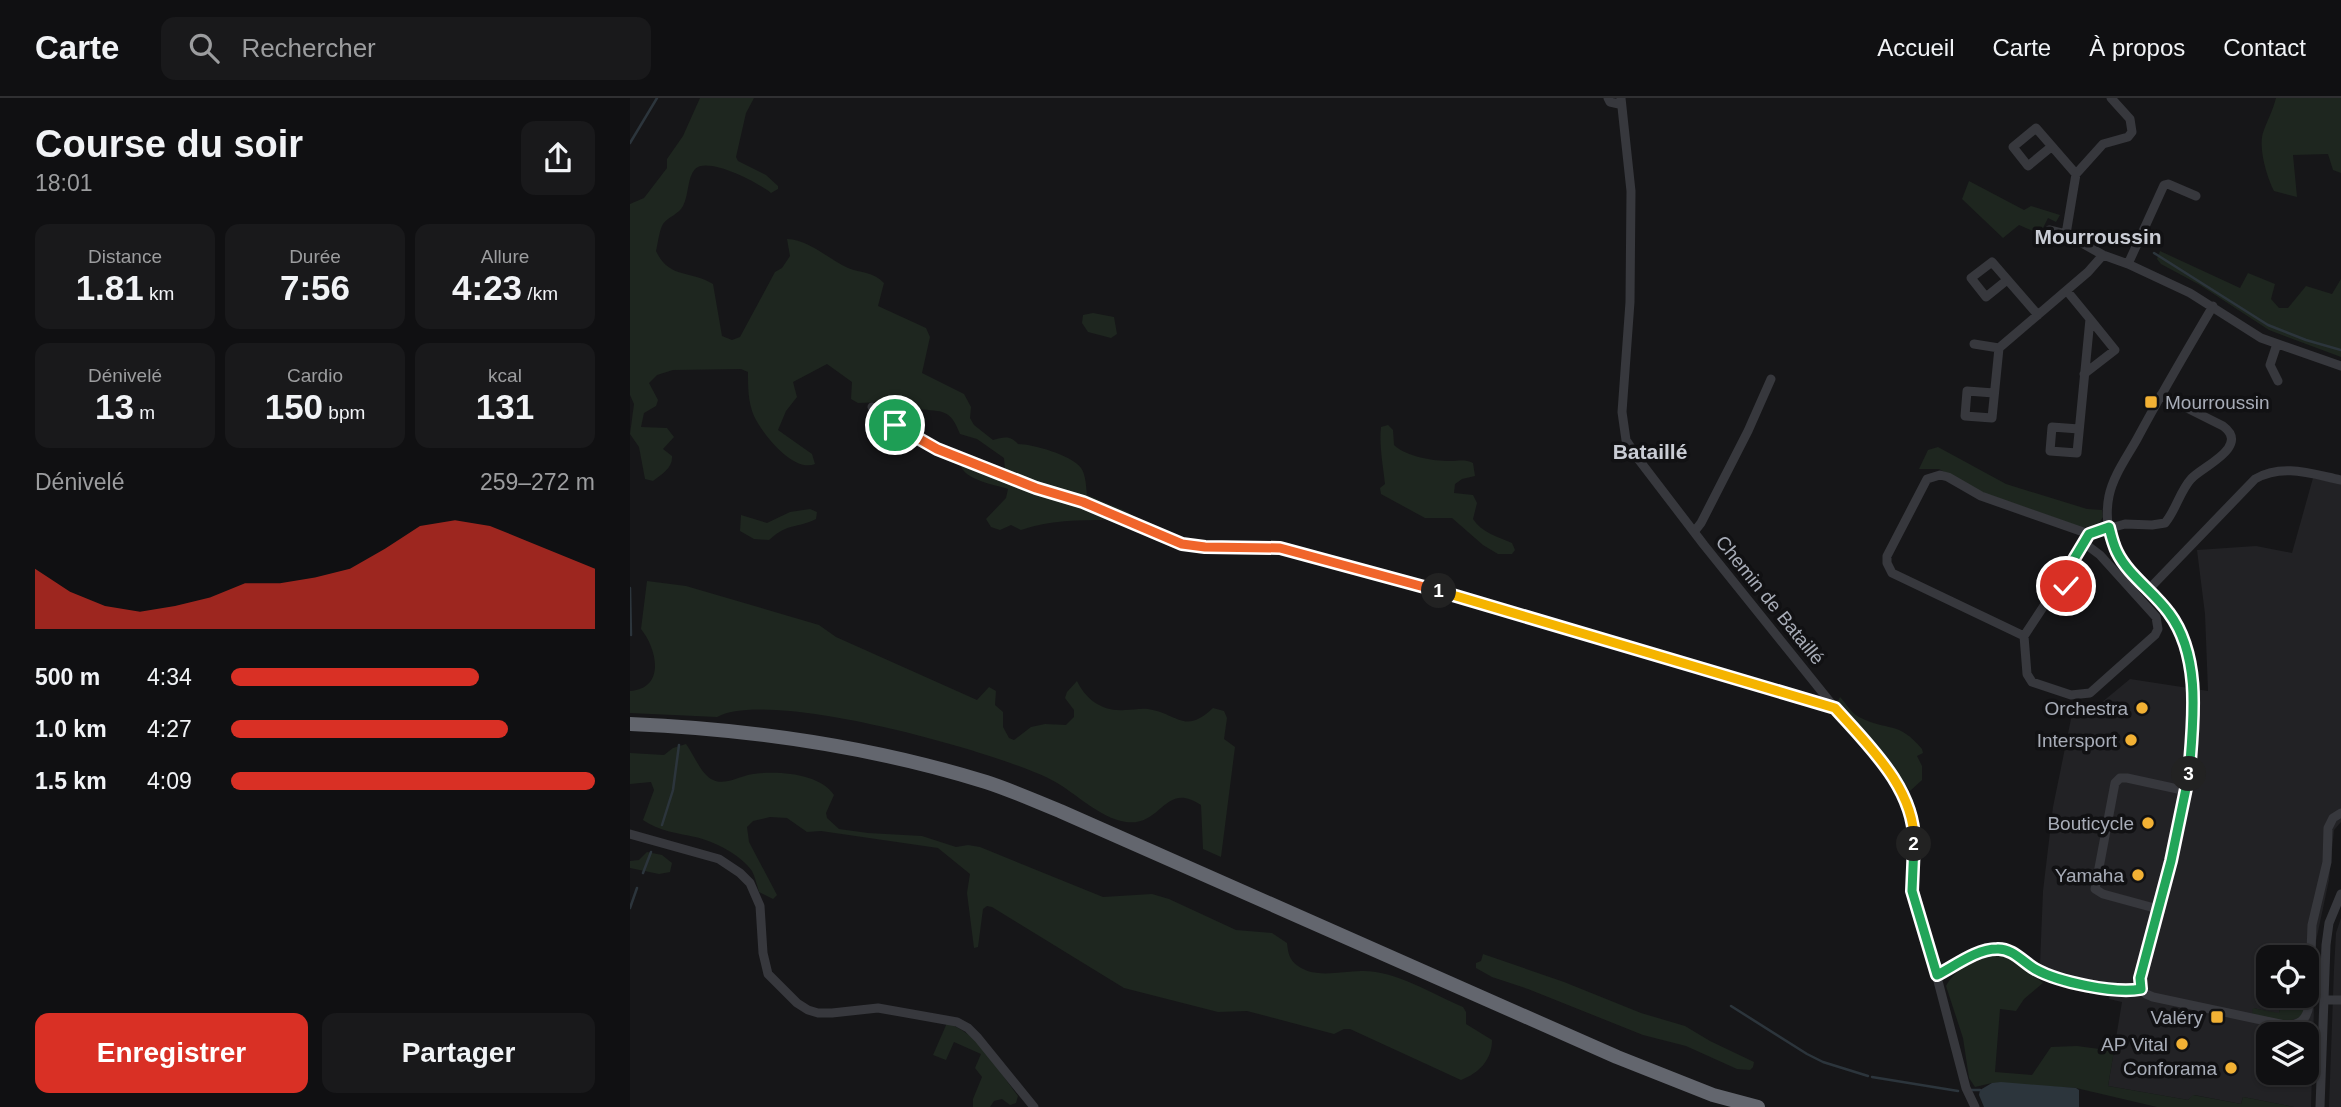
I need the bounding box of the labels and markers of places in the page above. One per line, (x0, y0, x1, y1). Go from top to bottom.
place label: Mourroussin (2165, 392, 2270, 413)
marker: Mourroussin (2143, 394, 2159, 410)
pin (865, 395, 925, 455)
pin (2036, 556, 2096, 616)
pin: 1 (1422, 574, 1456, 608)
place label: Orchestra (2045, 698, 2128, 719)
marker: Orchestra (2134, 700, 2150, 716)
place label: Intersport (2037, 730, 2118, 751)
marker: Intersport (2123, 732, 2139, 748)
pin: 3 (2172, 756, 2206, 792)
place label: Bouticycle (2047, 813, 2134, 834)
marker: Bouticycle (2140, 815, 2156, 831)
pin: 2 (1896, 826, 1932, 862)
place label: Yamaha (2055, 865, 2124, 886)
marker: Yamaha (2130, 867, 2146, 883)
place label: Valéry (2151, 1007, 2203, 1028)
marker: Valéry (2209, 1009, 2225, 1025)
place label: AP Vital (2101, 1034, 2168, 1055)
marker: AP Vital (2174, 1036, 2190, 1052)
place label: Conforama (2123, 1058, 2217, 1079)
marker: Conforama (2223, 1060, 2239, 1076)

